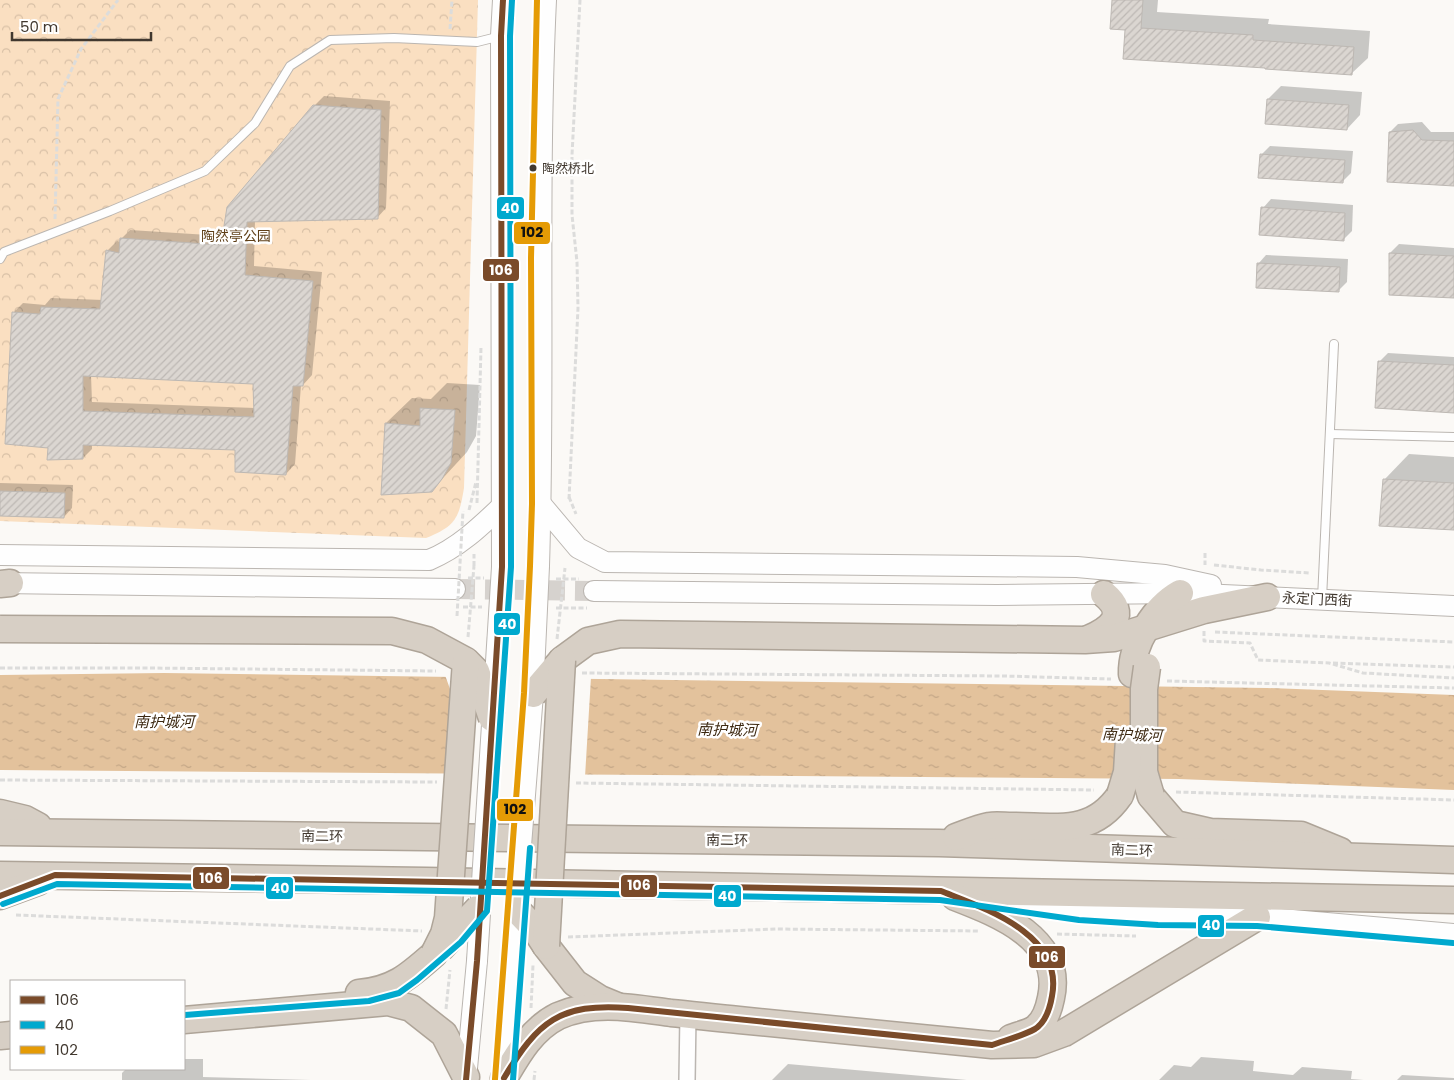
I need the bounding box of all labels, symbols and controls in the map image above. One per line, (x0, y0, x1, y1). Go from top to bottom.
scale bar (12, 10, 151, 42)
text: 50 m (20, 16, 58, 37)
place label: 陶然桥北 (542, 159, 594, 178)
marker: 陶然桥北 (528, 163, 538, 173)
line badge: 40 (496, 196, 525, 220)
text: 40 (501, 198, 519, 218)
line badge: 102 (513, 221, 551, 245)
text: 102 (521, 222, 543, 242)
park label: 陶然亭公园 (201, 226, 271, 246)
line badge: 106 (482, 258, 520, 282)
text: 106 (489, 260, 513, 280)
street label: 永定门西街 (1282, 587, 1352, 611)
line badge: 40 (493, 612, 521, 636)
text: 40 (498, 614, 516, 634)
water label: 南护城河 (134, 711, 197, 732)
water label: 南护城河 (697, 718, 760, 741)
water label: 南护城河 (1102, 723, 1165, 746)
line badge: 102 (496, 798, 534, 822)
text: 102 (504, 799, 526, 819)
street label: 南二环 (301, 826, 343, 846)
street label: 南二环 (706, 830, 748, 850)
street label: 南二环 (1111, 839, 1153, 861)
line badge: 106 (192, 866, 230, 890)
text: 106 (199, 868, 223, 888)
line badge: 106 (620, 874, 658, 898)
text: 106 (627, 875, 651, 895)
line badge: 40 (265, 876, 294, 900)
text: 40 (271, 878, 289, 898)
line badge: 40 (713, 884, 742, 908)
text: 40 (718, 886, 736, 906)
line badge: 40 (1197, 914, 1225, 938)
text: 40 (1202, 915, 1220, 935)
line badge: 106 (1028, 945, 1066, 969)
text: 106 (1035, 947, 1059, 967)
legend (10, 980, 185, 1070)
text: 106 (55, 989, 79, 1010)
text: 40 (55, 1014, 74, 1035)
text: 102 (55, 1039, 78, 1060)

